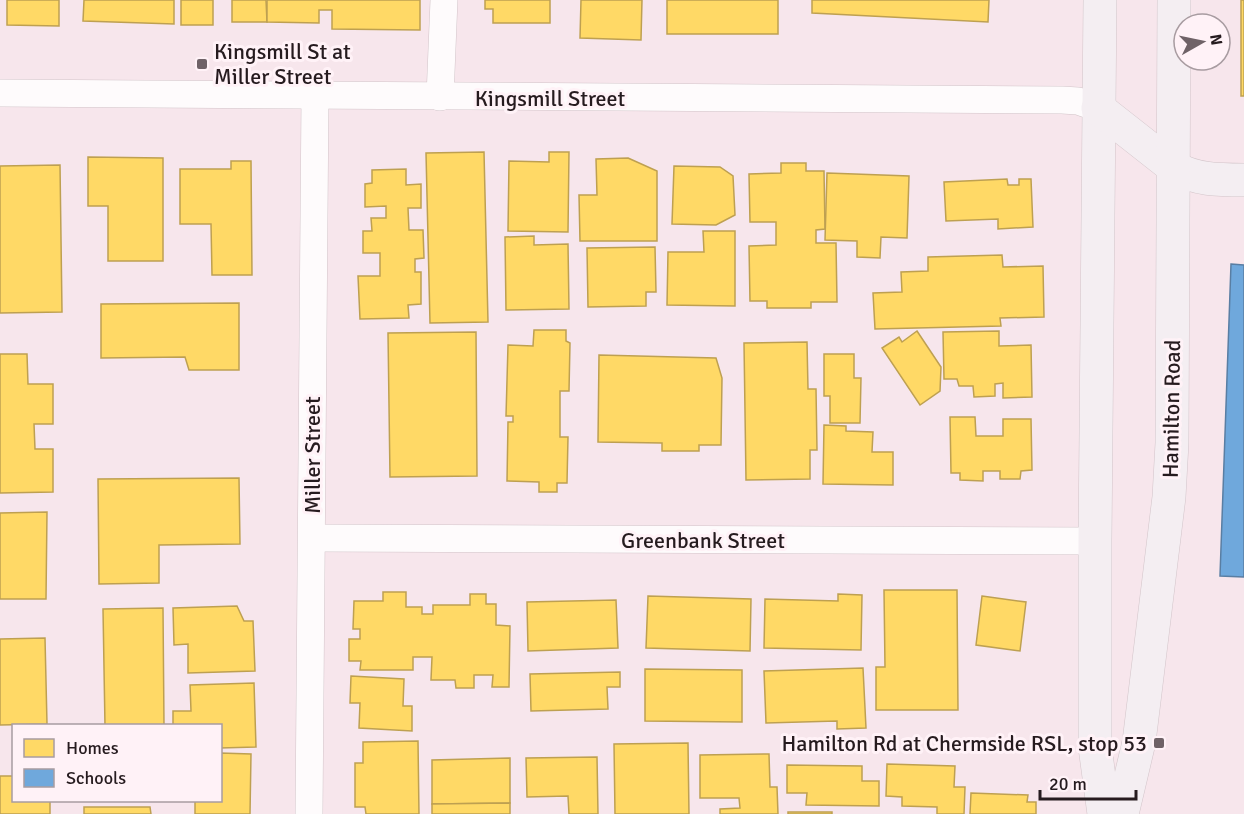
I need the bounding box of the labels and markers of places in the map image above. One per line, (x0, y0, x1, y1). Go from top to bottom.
place label: Kingsmill St at Miller Street (214, 38, 351, 90)
marker: Kingsmill St at Miller Street (195, 57, 209, 71)
place label: Hamilton Rd at Chermside RSL, stop 53 (781, 730, 1147, 757)
marker: Hamilton Rd at Chermside RSL, stop 53 (1152, 736, 1166, 750)

